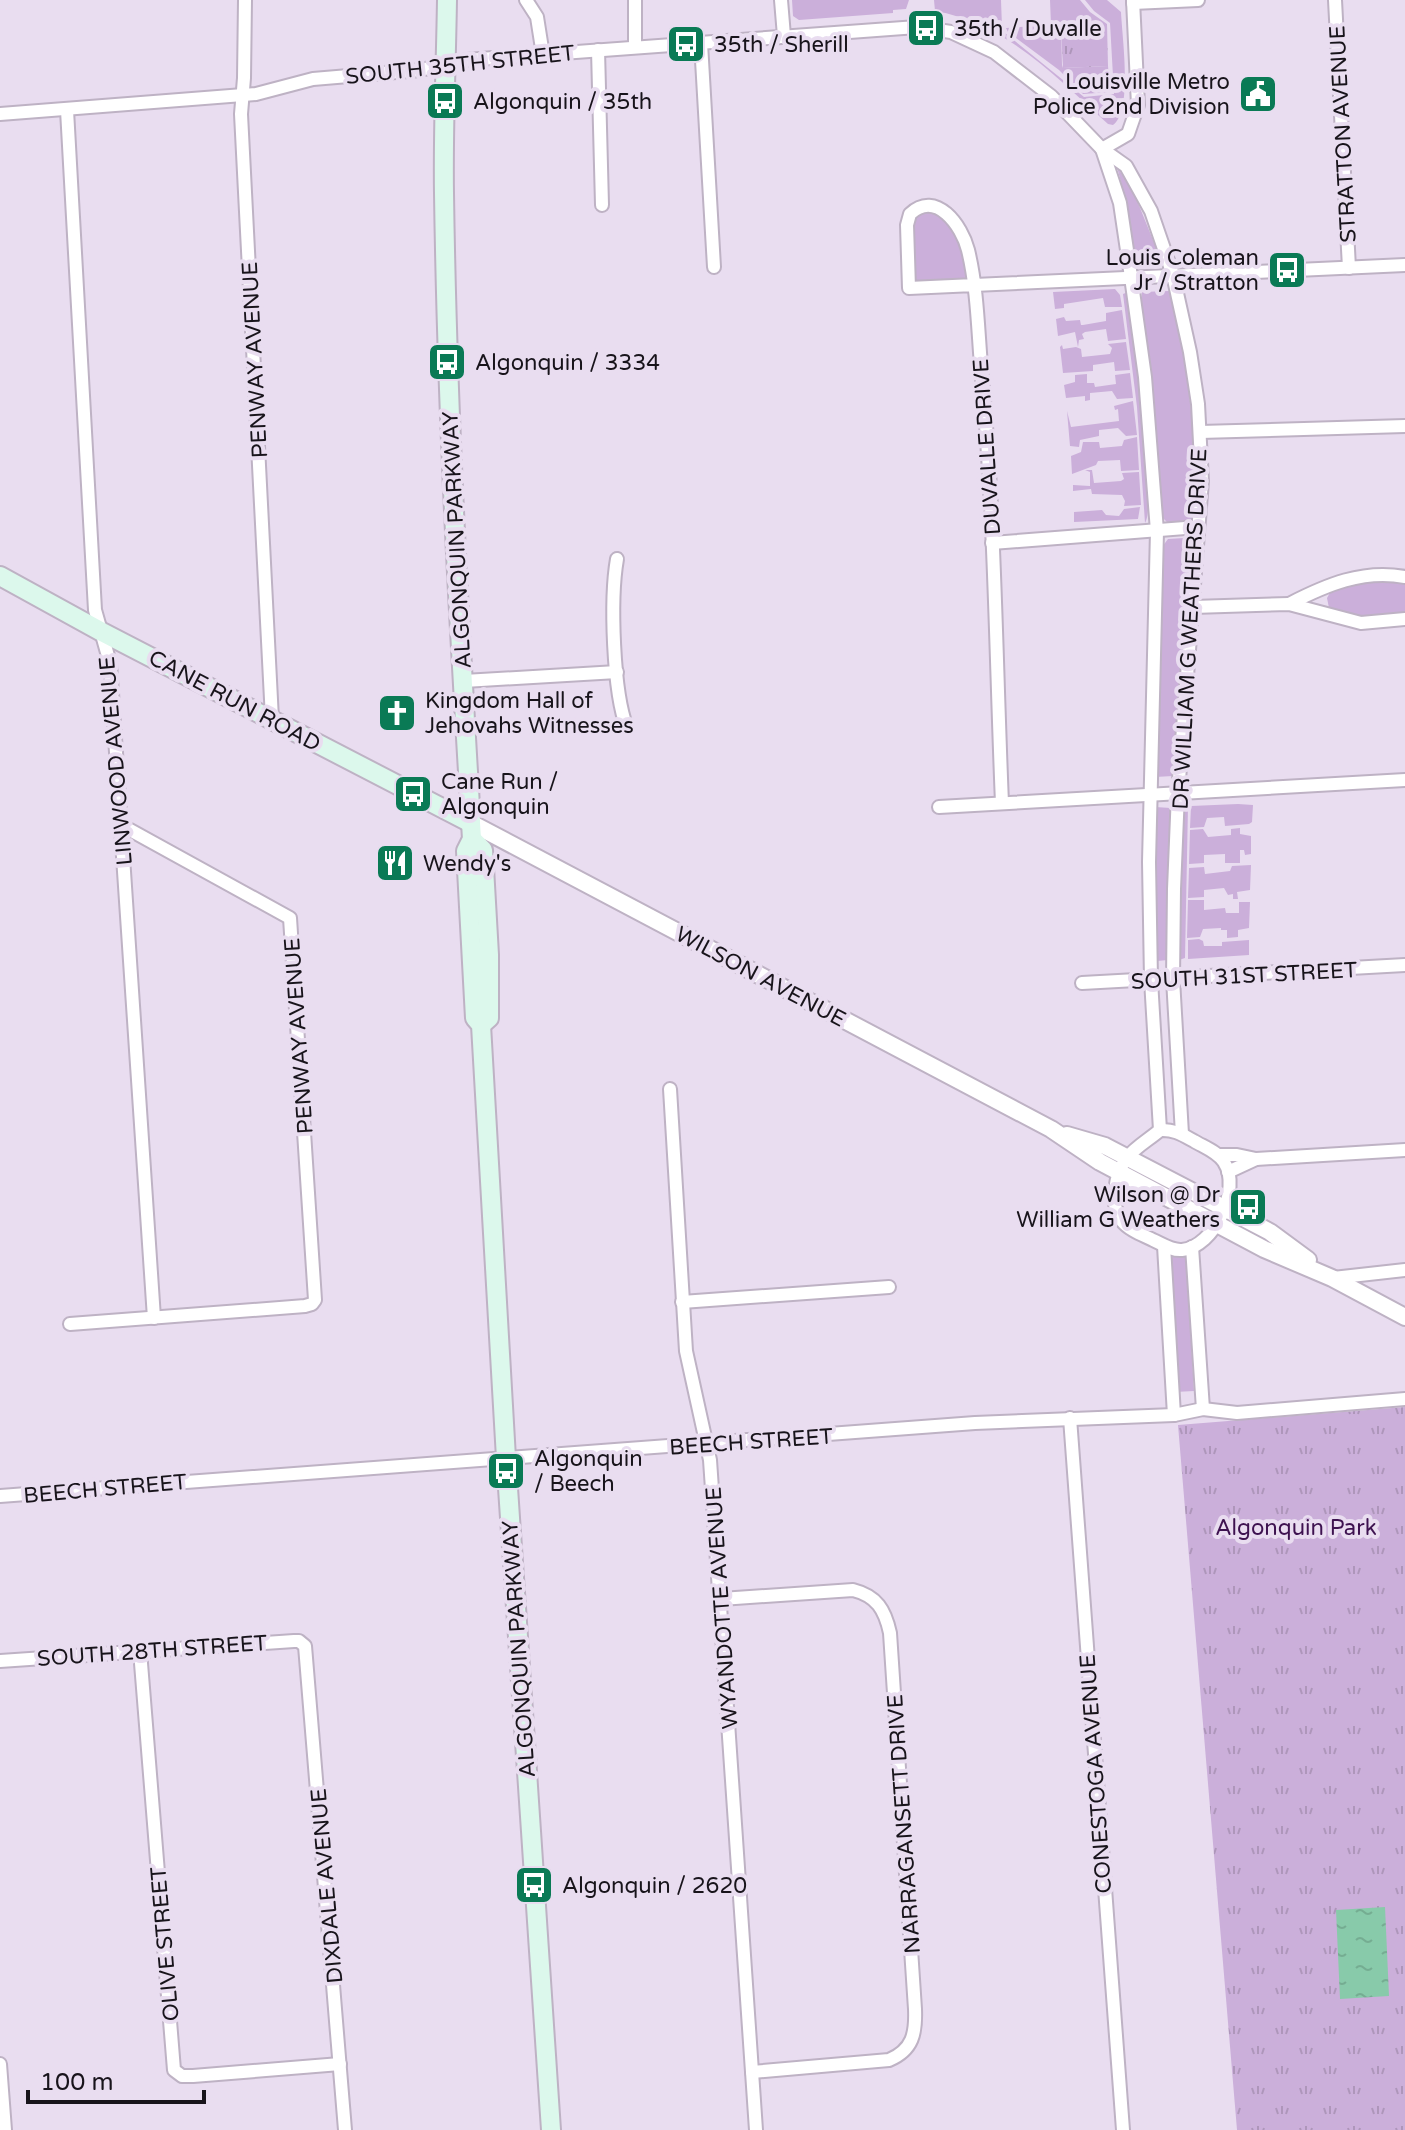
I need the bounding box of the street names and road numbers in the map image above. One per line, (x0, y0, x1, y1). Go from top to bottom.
street label: STRATTON AVENUE (1324, 25, 1362, 243)
street label: SOUTH 35TH STREET (344, 40, 577, 90)
street label: PENWAY AVENUE (237, 261, 273, 459)
street label: DUVALLE DRIVE (968, 358, 1006, 536)
street label: ALGONQUIN PARKWAY (437, 411, 477, 669)
street label: DR WILLIAM G WEATHERS DRIVE (1168, 448, 1212, 810)
street label: CANE RUN ROAD (144, 645, 325, 757)
street label: LINWOOD AVENUE (94, 655, 138, 867)
street label: WILSON AVENUE (671, 921, 850, 1033)
street label: PENWAY AVENUE (279, 937, 319, 1135)
street label: SOUTH 31ST STREET (1130, 957, 1358, 995)
street label: BEECH STREET (668, 1423, 834, 1461)
street label: BEECH STREET (22, 1469, 189, 1509)
street label: WYANDOTTE AVENUE (701, 1486, 743, 1730)
street label: ALGONQUIN PARKWAY (497, 1520, 541, 1778)
street label: SOUTH 28TH STREET (36, 1630, 269, 1672)
street label: CONESTOGA AVENUE (1075, 1653, 1117, 1894)
street label: NARRAGANSETT DRIVE (882, 1693, 926, 1955)
street label: DIXDALE AVENUE (306, 1787, 348, 1985)
street label: OLIVE STREET (145, 1865, 185, 2022)

